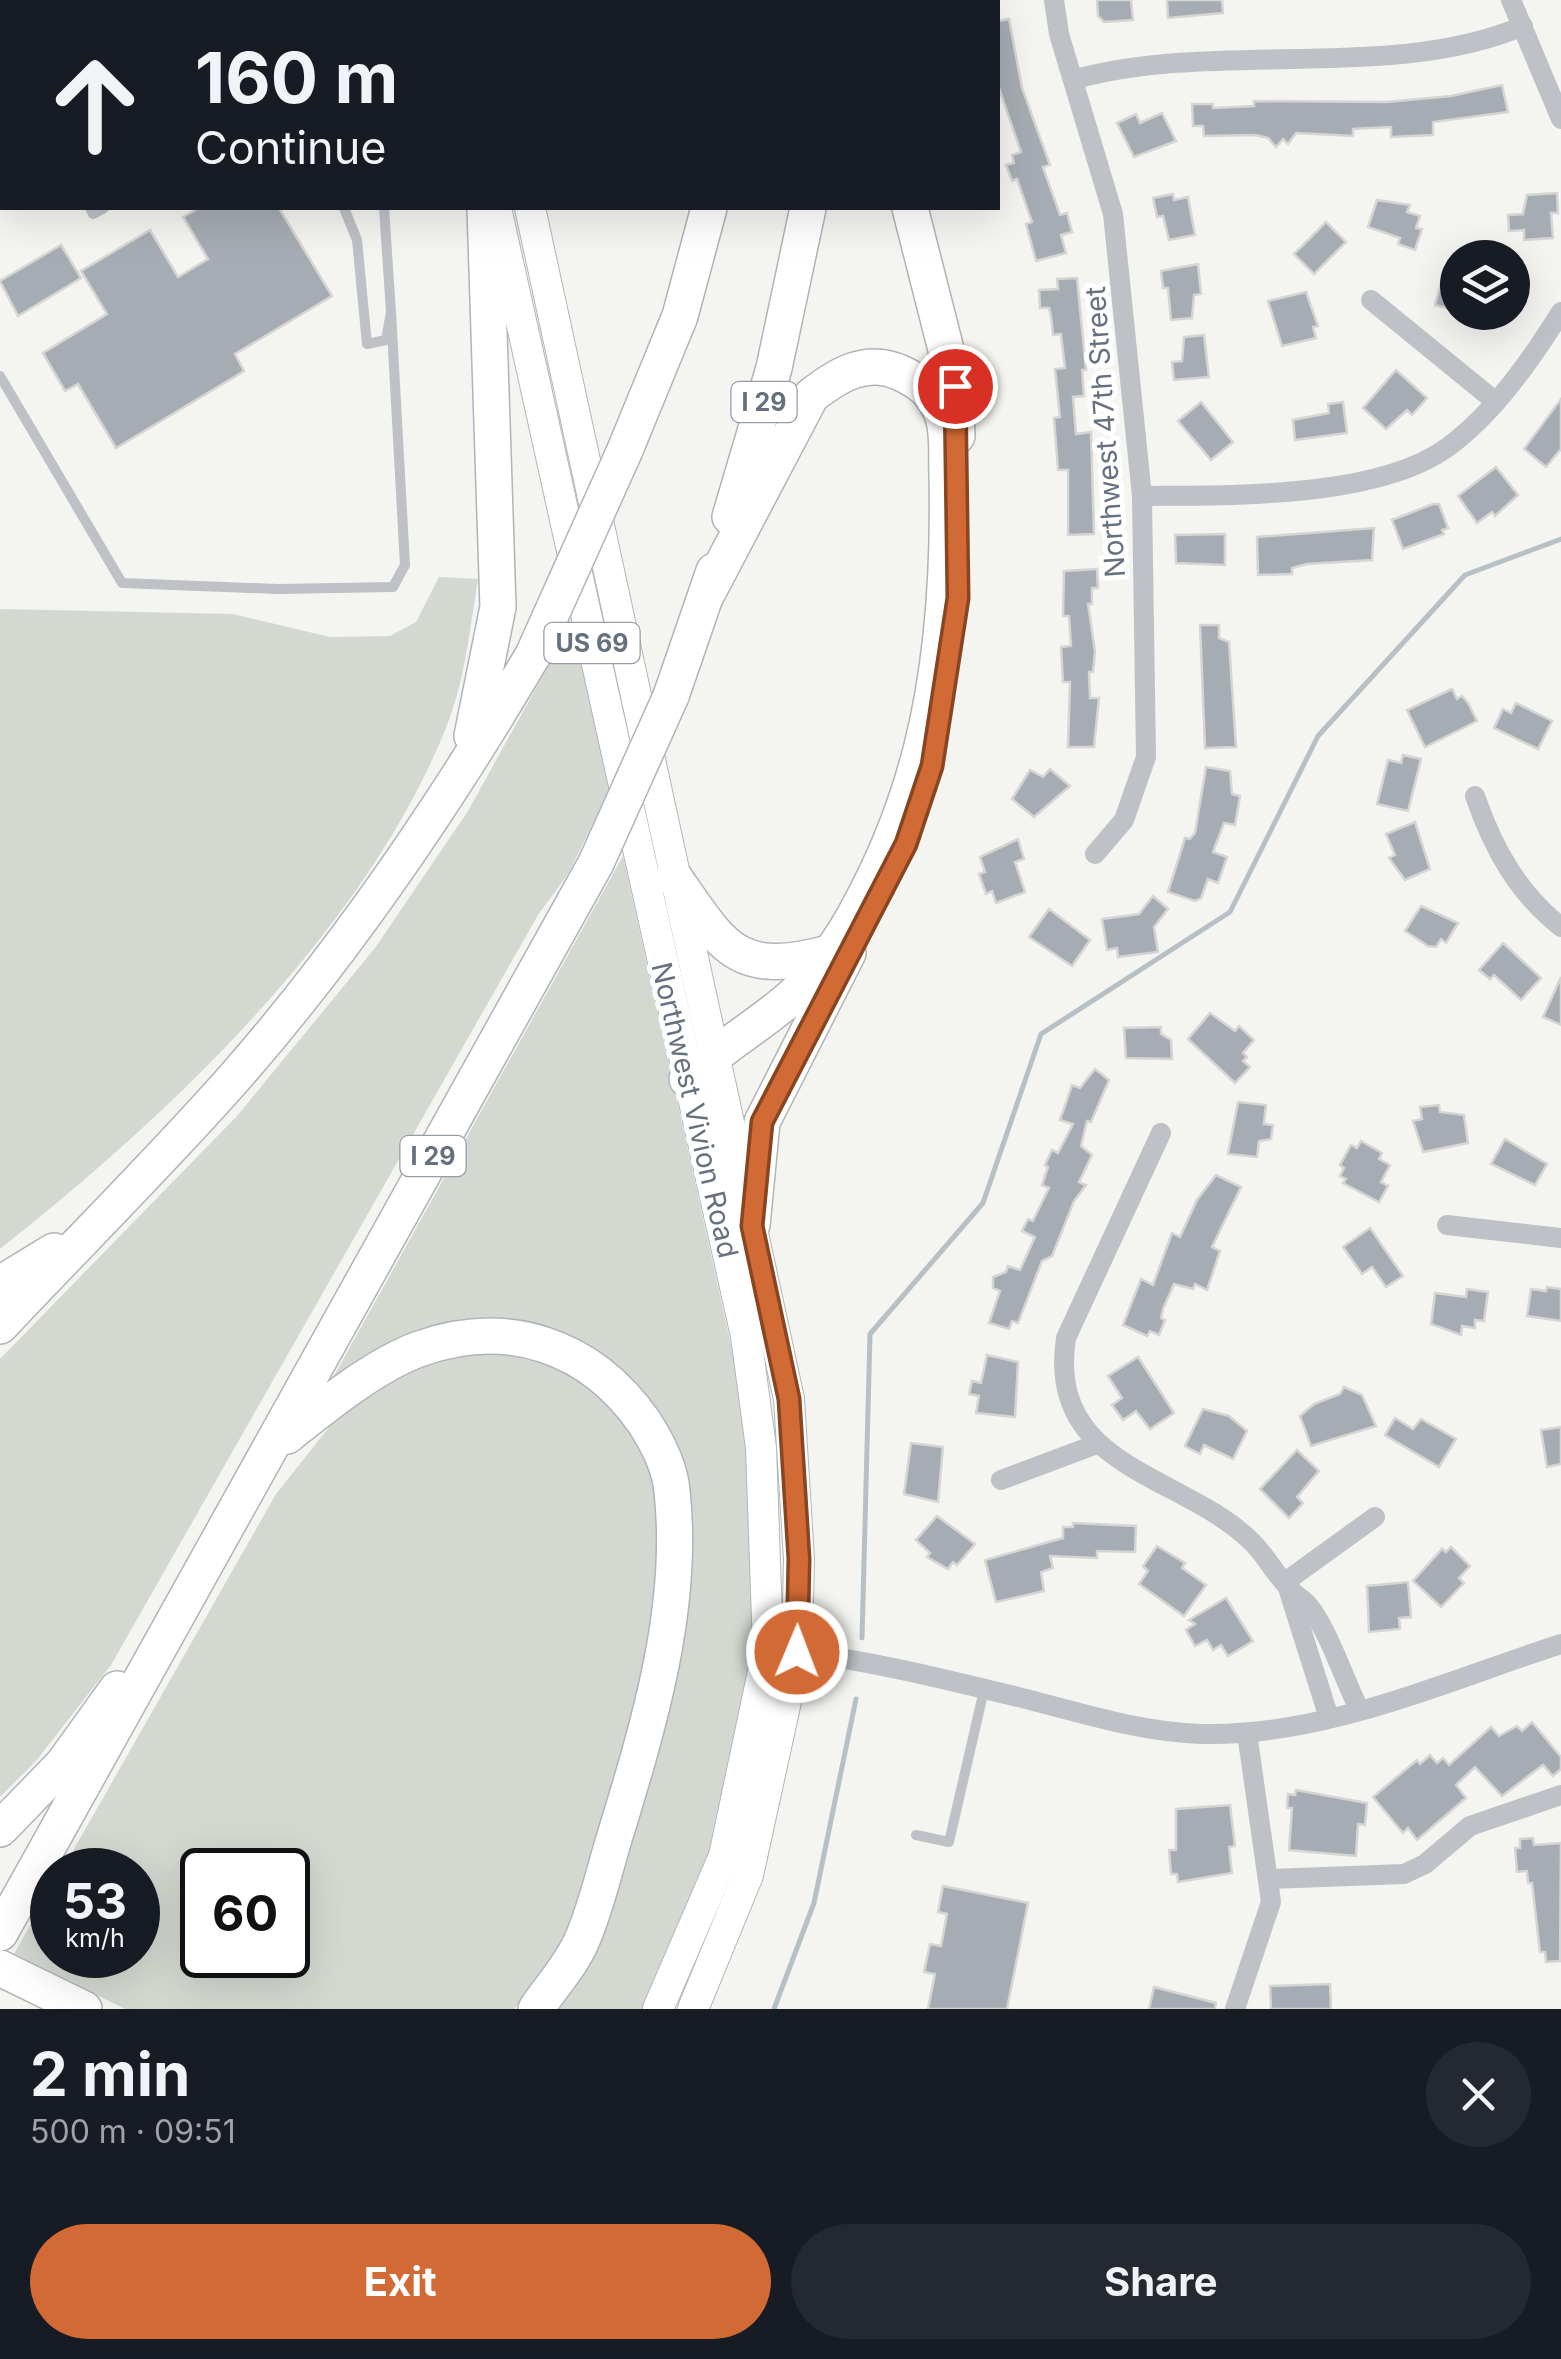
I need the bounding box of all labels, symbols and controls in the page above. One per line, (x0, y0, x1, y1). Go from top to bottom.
text: 160 m (195, 35, 398, 120)
icon: ahead (30, 40, 160, 170)
text: Continue (195, 120, 387, 175)
map controls (1440, 240, 1530, 330)
button: layers (1440, 240, 1530, 330)
street label: Northwest 47th Street (1078, 285, 1132, 579)
pin (913, 344, 998, 429)
icon: arrive (928, 359, 983, 414)
road number: I 29 (732, 382, 796, 422)
road number: US 69 (544, 623, 640, 663)
street label: Northwest Vivion Road (644, 959, 746, 1261)
road number: I 29 (400, 1136, 466, 1176)
position arrow (745, 1600, 849, 1704)
speed limit sign: 60 (180, 1848, 310, 1978)
text: 53 (63, 1871, 127, 1931)
text: km/h (65, 1923, 125, 1953)
text: 2 min (30, 2038, 190, 2110)
button: close (1426, 2042, 1531, 2147)
text: 500 m · 09:51 (30, 2112, 236, 2151)
button: Exit (30, 2224, 771, 2339)
button: Share (791, 2224, 1531, 2339)

